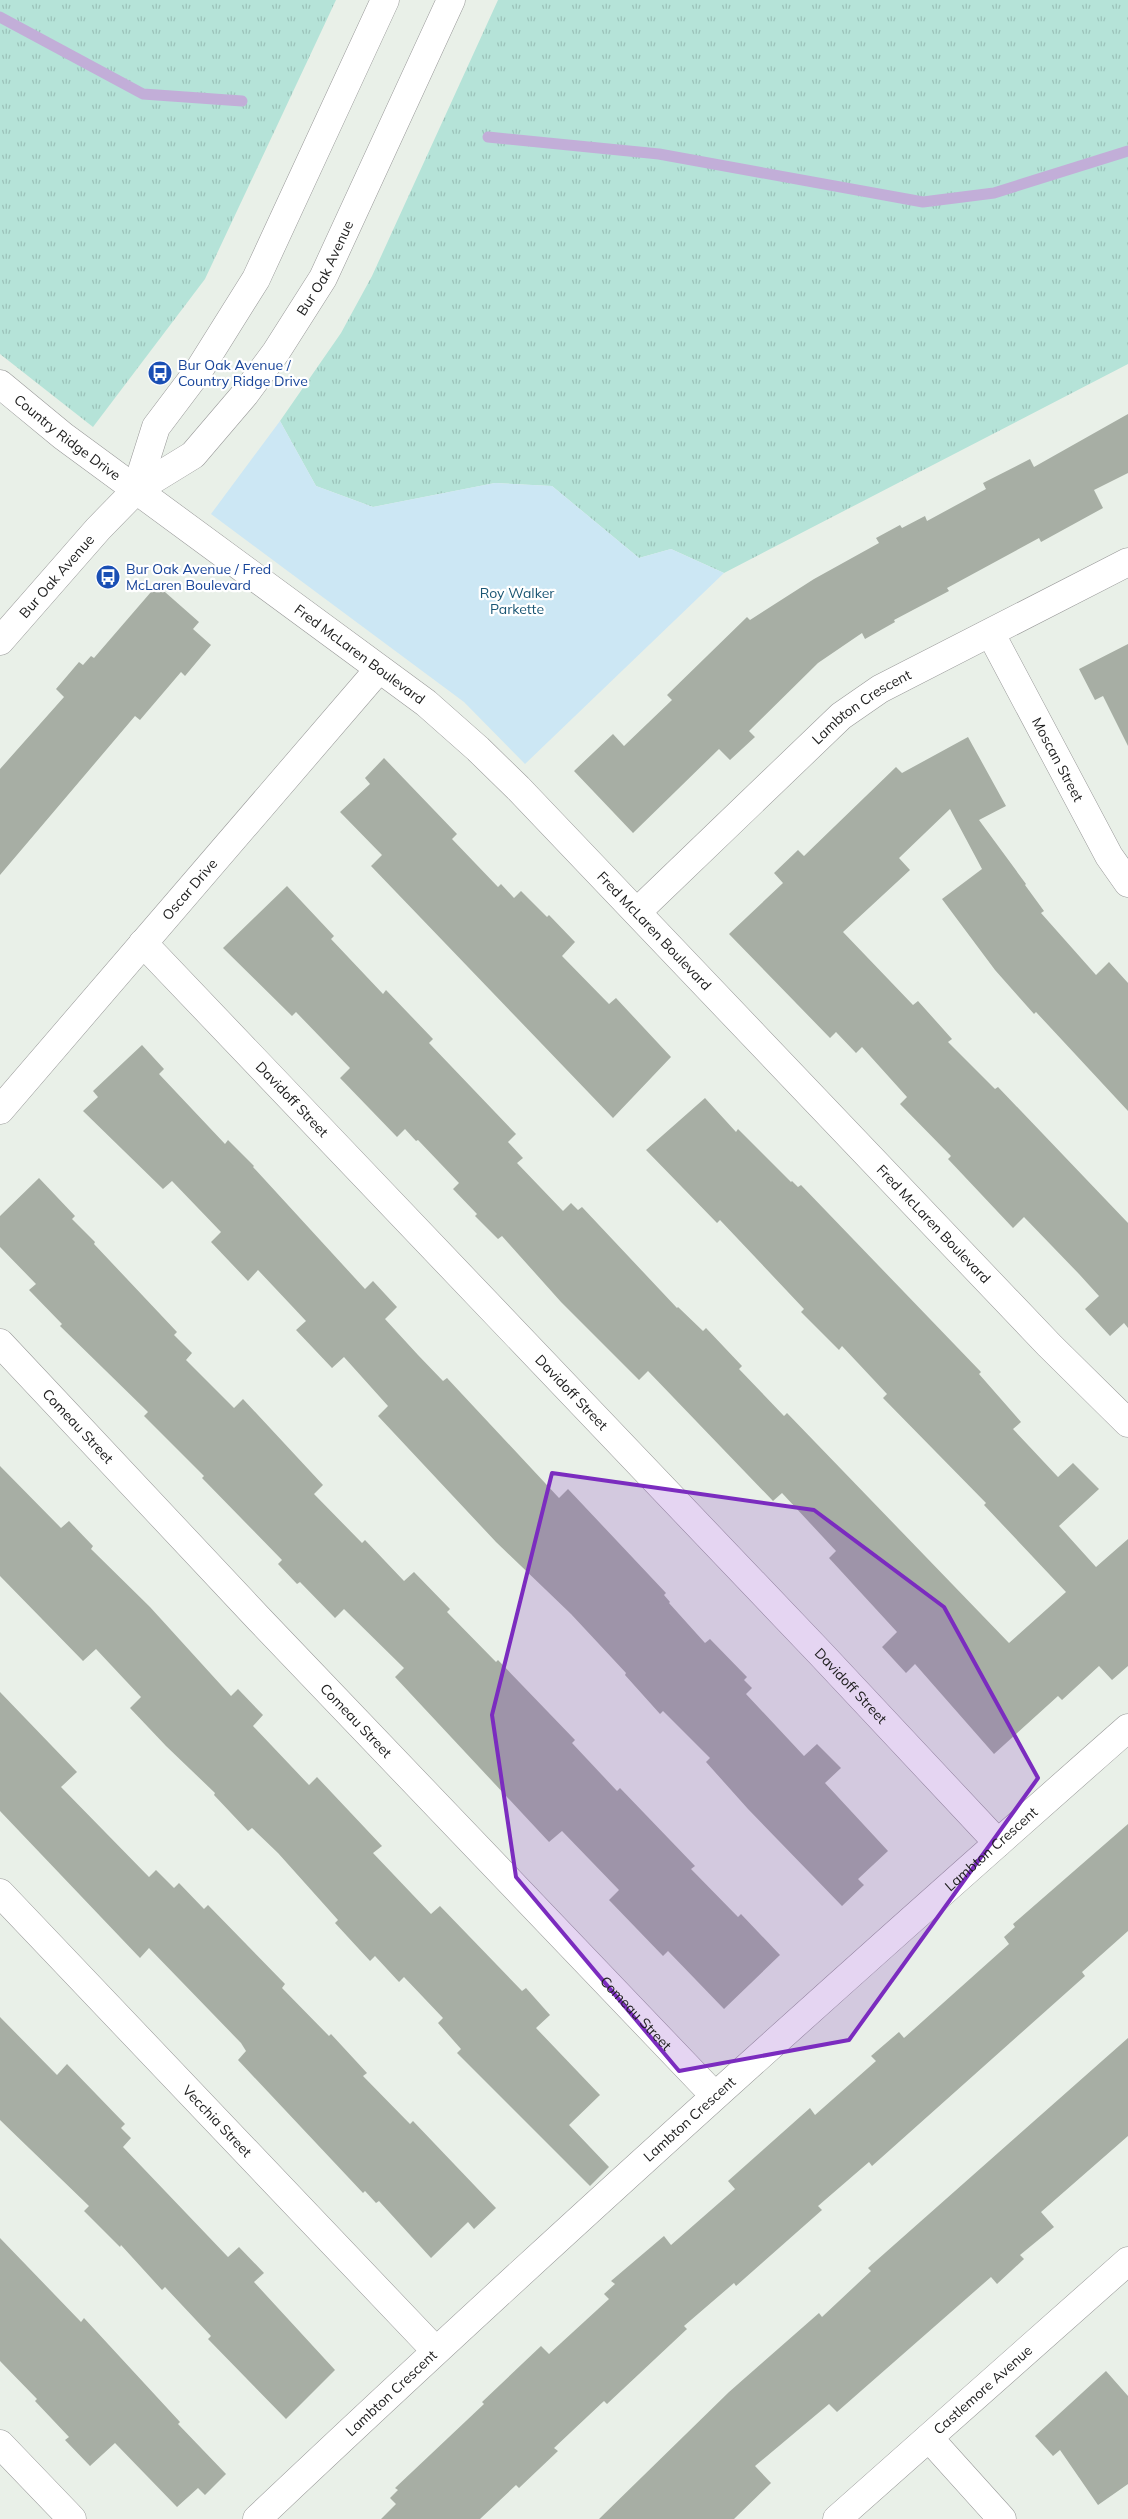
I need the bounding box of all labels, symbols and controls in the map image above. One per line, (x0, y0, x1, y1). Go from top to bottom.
street label: Bur Oak Avenue (292, 218, 357, 319)
place label: Bur Oak Avenue / Country Ridge Drive (178, 356, 308, 390)
bus stop icon: Bur Oak Avenue / Country Ridge Drive (147, 360, 173, 386)
street label: Country Ridge Drive (10, 390, 124, 484)
street label: Bur Oak Avenue (15, 531, 98, 622)
place label: Bur Oak Avenue / Fred McLaren Boulevard (126, 560, 271, 594)
bus stop icon: Bur Oak Avenue / Fred McLaren Boulevard (95, 564, 121, 590)
park label: Roy Walker Parkette (480, 584, 555, 618)
street label: Fred McLaren Boulevard (291, 600, 428, 708)
street label: Lambton Crescent (808, 666, 914, 748)
street label: Moscan Street (1028, 714, 1087, 805)
street label: Oscar Drive (158, 855, 221, 924)
street label: Fred McLaren Boulevard (593, 868, 715, 994)
street label: Davidoff Street (252, 1058, 332, 1141)
street label: Fred McLaren Boulevard (873, 1161, 995, 1287)
street label: Davidoff Street (531, 1351, 612, 1434)
street label: Comeau Street (39, 1385, 117, 1467)
street label: Davidoff Street (811, 1644, 891, 1728)
street label: Comeau Street (316, 1680, 396, 1762)
street label: Lambton Crescent (941, 1803, 1041, 1895)
street label: Comeau Street (596, 1972, 676, 2054)
street label: Lambton Crescent (640, 2073, 739, 2165)
street label: Vecchia Street (179, 2081, 256, 2161)
street label: Castlemore Avenue (930, 2341, 1036, 2438)
street label: Lambton Crescent (342, 2346, 441, 2440)

